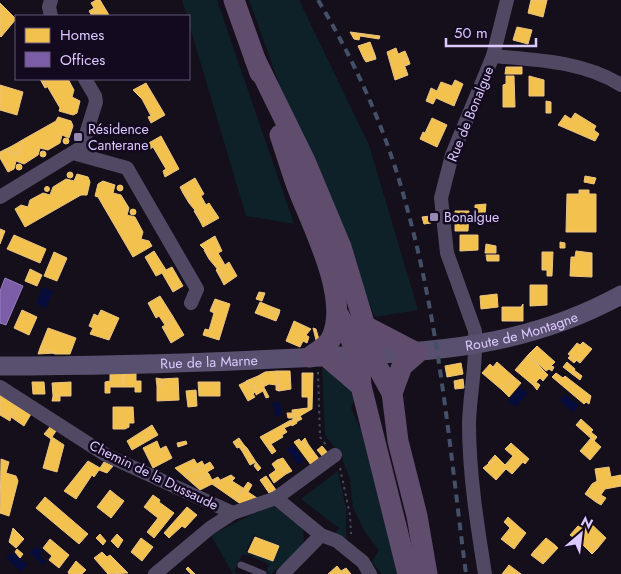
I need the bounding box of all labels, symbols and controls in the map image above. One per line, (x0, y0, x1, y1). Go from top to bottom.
legend (15, 15, 190, 80)
scale bar (446, 15, 536, 47)
text: 50 m (454, 22, 488, 44)
text: Homes (60, 24, 104, 46)
text: Offices (60, 49, 105, 71)
street label: Rue de Bonalgue (442, 63, 498, 165)
place label: Résidence Canterane (88, 119, 149, 155)
marker: Résidence Canterane (72, 131, 84, 143)
place label: Bonalgue (444, 207, 499, 227)
marker: Bonalgue (428, 211, 440, 223)
street label: Route de Montagne (464, 307, 581, 356)
street label: Rue de la Marne (160, 350, 258, 374)
street label: Chemin de la Dussaude (86, 435, 222, 515)
north arrow (556, 509, 606, 559)
text: N (577, 511, 597, 534)

